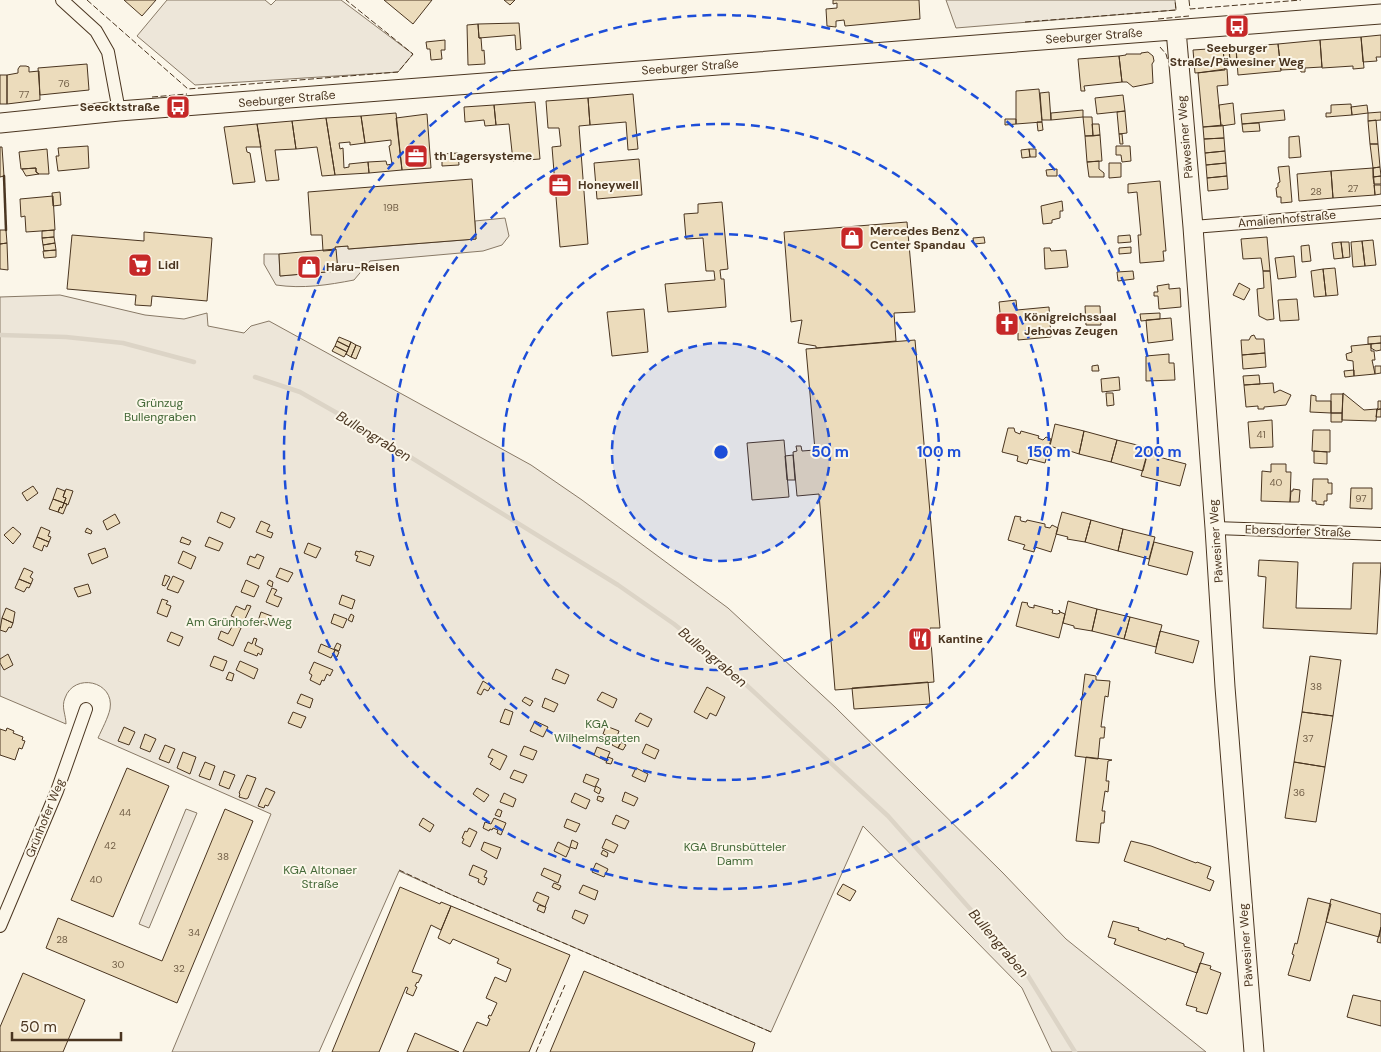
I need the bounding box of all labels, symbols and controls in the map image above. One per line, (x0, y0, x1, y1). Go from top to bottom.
bus stop icon: Seeburger Straße/Päwesiner Weg (1224, 13, 1250, 39)
street label: Seeburger Straße (1045, 25, 1143, 47)
place label: Seeburger Straße/Päwesiner Weg (1170, 40, 1304, 70)
street label: Seeburger Straße (641, 56, 739, 78)
house number: 76 (58, 77, 70, 90)
street label: Seeburger Straße (238, 87, 336, 111)
house number: 77 (19, 88, 29, 101)
bus stop icon: Seecktstraße (165, 94, 191, 120)
street label: Päwesiner Weg (1173, 94, 1197, 179)
place label: Seecktstraße (80, 99, 160, 115)
office icon: th Lagersysteme (403, 143, 429, 169)
place label: th Lagersysteme (434, 148, 532, 164)
office icon: Honeywell (547, 172, 573, 198)
place label: Honeywell (578, 177, 639, 193)
house number: 27 (1348, 182, 1358, 195)
house number: 28 (1310, 185, 1322, 198)
house number: 19B (383, 201, 399, 214)
street label: Amalienhofstraße (1237, 207, 1337, 231)
place label: Mercedes Benz Center Spandau (870, 223, 965, 253)
shop icon: Mercedes Benz Center Spandau (839, 225, 865, 251)
supermarket icon: Lidl (127, 252, 153, 278)
shop icon: Haru-Reisen (296, 254, 322, 280)
place label: Lidl (158, 257, 179, 273)
place label: Haru-Reisen (326, 259, 400, 275)
place label: Königreichssaal Jehovas Zeugen (1024, 309, 1118, 339)
church icon: Königreichssaal Jehovas Zeugen (994, 311, 1020, 337)
park label: Grünzug Bullengraben (124, 395, 196, 425)
water label: Bullengraben (333, 407, 415, 465)
house number: 41 (1256, 428, 1266, 441)
text: 50 m (811, 442, 849, 462)
text: 100 m (917, 442, 961, 462)
text: 150 m (1028, 442, 1071, 462)
text: 200 m (1134, 442, 1182, 462)
centre of rings (712, 443, 730, 461)
house number: 40 (1270, 476, 1283, 489)
house number: 97 (1355, 492, 1367, 505)
street label: Päwesiner Weg (1205, 498, 1227, 583)
street label: Ebersdorfer Straße (1245, 521, 1352, 541)
park label: Am Grünhofer Weg (186, 614, 292, 630)
water label: Bullengraben (675, 623, 751, 691)
restaurant icon: Kantine (907, 626, 933, 652)
place label: Kantine (938, 631, 983, 647)
house number: 38 (1310, 680, 1322, 693)
park label: KGA Wilhelmsgarten (554, 716, 640, 746)
house number: 37 (1302, 732, 1314, 745)
street label: Grünhofer Weg (22, 776, 68, 860)
house number: 36 (1293, 786, 1305, 799)
house number: 44 (119, 806, 131, 819)
house number: 42 (104, 839, 116, 852)
park label: KGA Brunsbütteler Damm (684, 839, 787, 869)
house number: 38 (217, 850, 229, 863)
park label: KGA Altonaer Straße (283, 862, 357, 892)
house number: 40 (90, 873, 103, 886)
street label: Päwesiner Weg (1235, 902, 1257, 987)
water label: Bullengraben (965, 905, 1033, 981)
house number: 34 (188, 926, 200, 939)
house number: 28 (56, 933, 68, 946)
house number: 30 (112, 958, 125, 971)
house number: 32 (173, 962, 185, 975)
scale bar (12, 1010, 121, 1042)
text: 50 m (20, 1017, 57, 1037)

